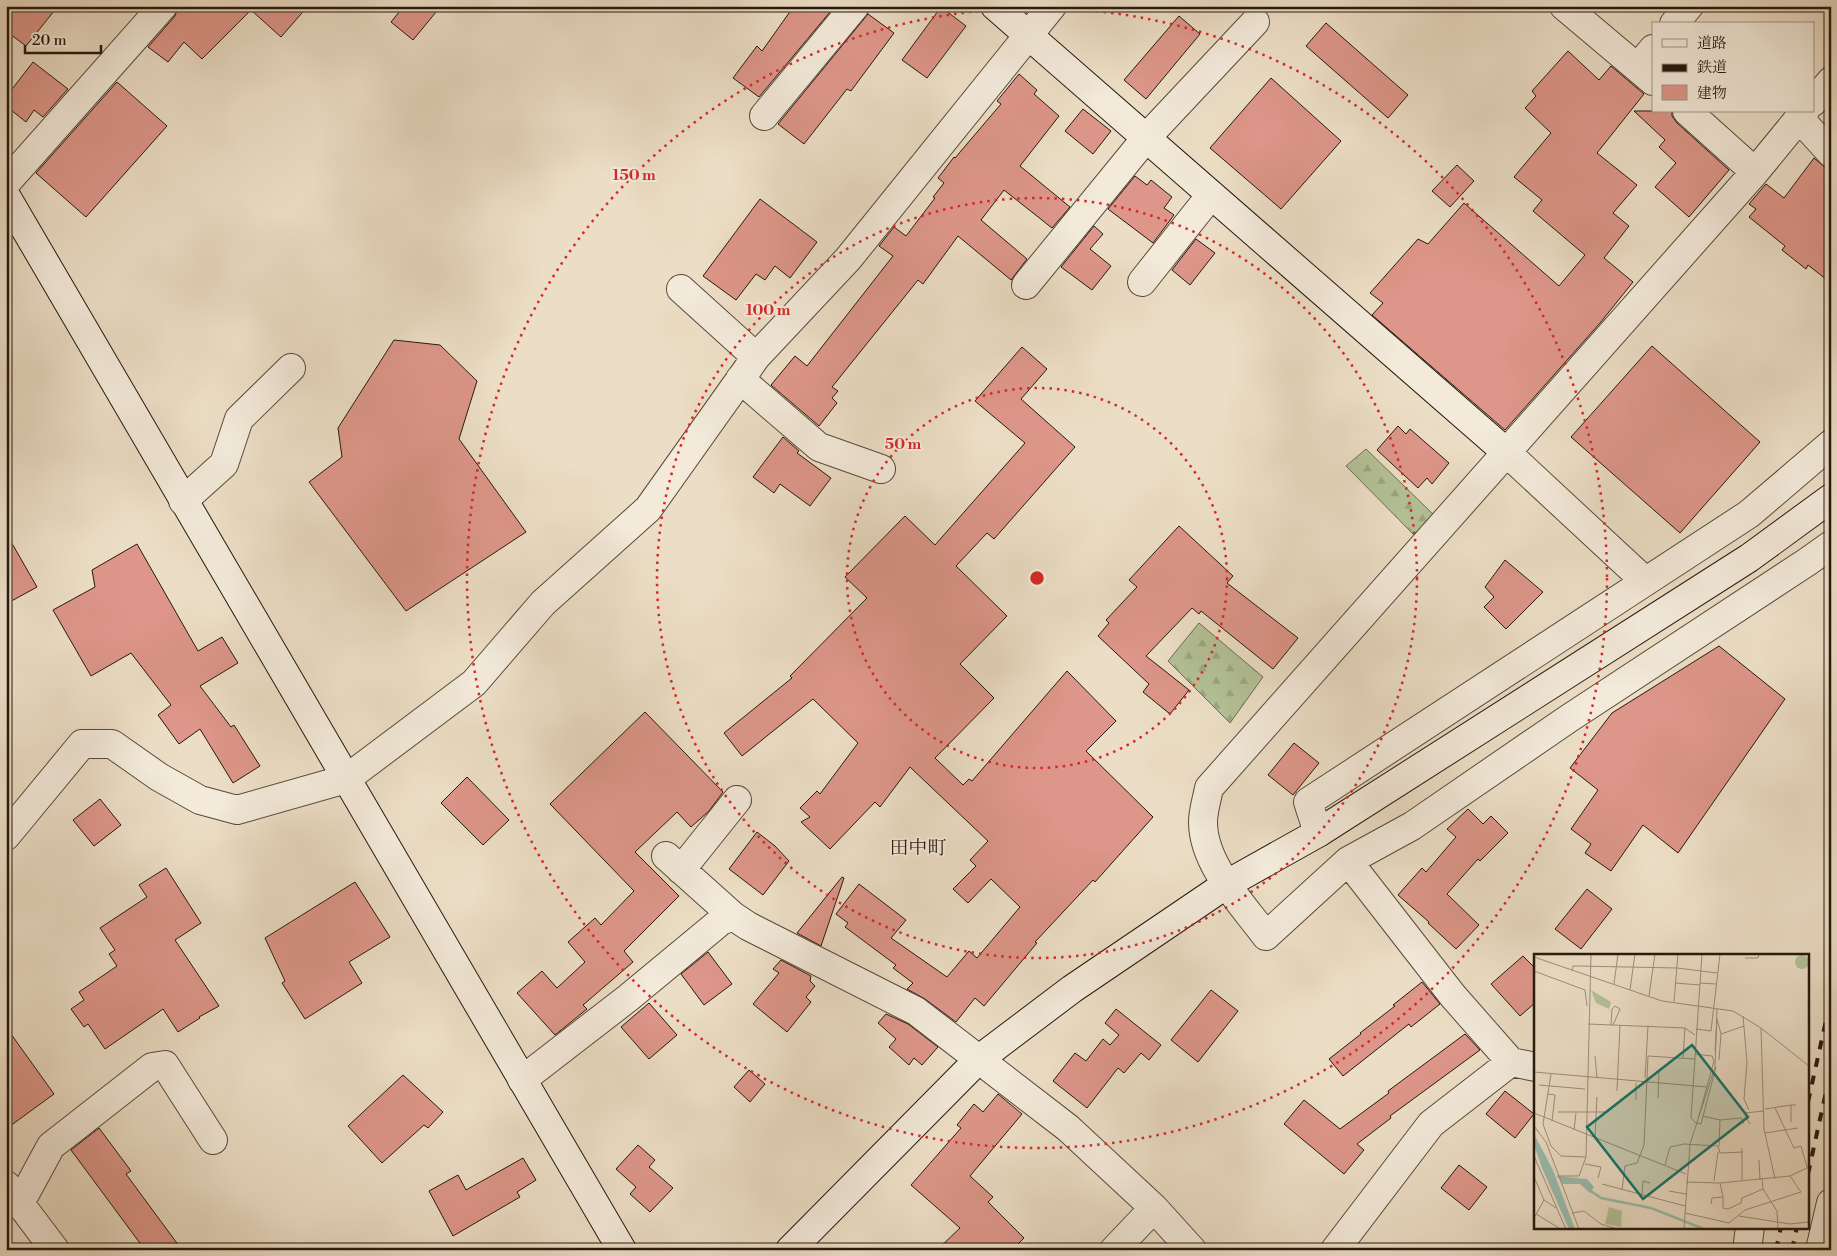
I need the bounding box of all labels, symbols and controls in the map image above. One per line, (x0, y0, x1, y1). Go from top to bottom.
scale bar (25, 22, 101, 54)
legend (1652, 22, 1814, 112)
text: 20 m (32, 31, 67, 50)
text: 道路 (1697, 34, 1727, 53)
text: 鉄道 (1697, 58, 1727, 77)
text: 建物 (1697, 84, 1727, 103)
text: 150 m (612, 166, 656, 185)
text: 100 m (746, 301, 791, 320)
text: 50 m (885, 435, 921, 454)
centre of rings (1028, 569, 1046, 587)
district label: 田中町 (889, 836, 947, 860)
inset map (1534, 954, 1810, 1228)

